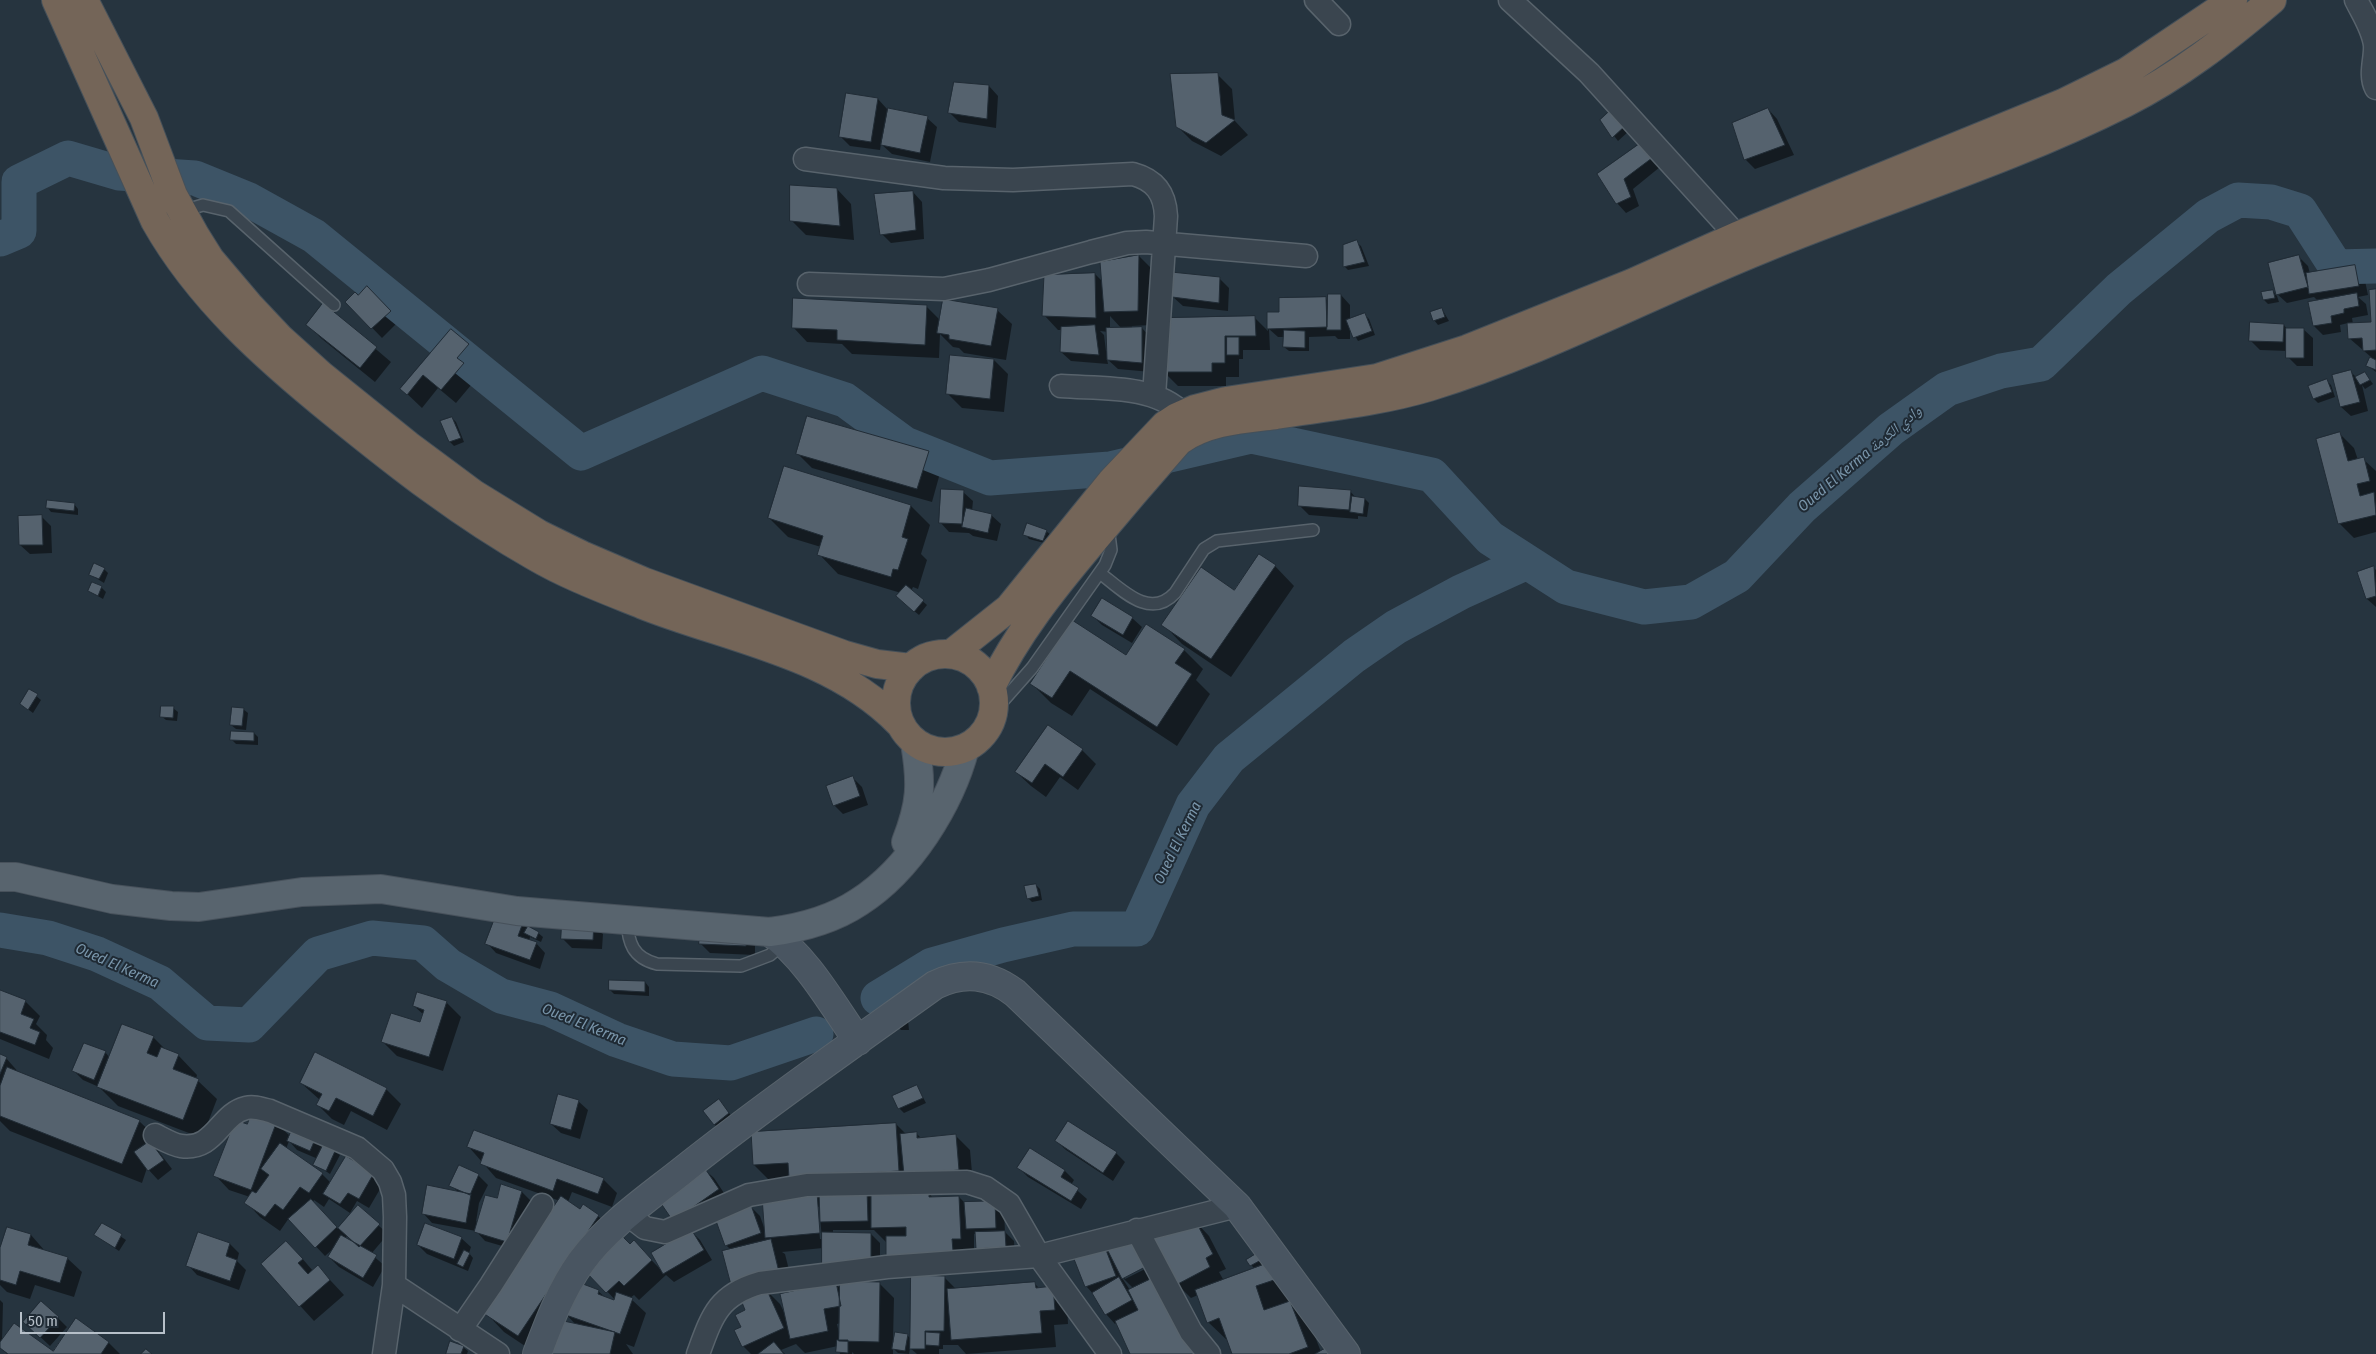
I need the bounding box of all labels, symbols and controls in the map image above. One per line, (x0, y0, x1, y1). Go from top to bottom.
water label: Oued El Kerma وادي الكرمة (1795, 402, 1925, 516)
water label: Oued El Kerma (1150, 799, 1206, 887)
water label: Oued El Kerma (73, 940, 161, 992)
water label: Oued El Kerma (539, 1000, 629, 1050)
scale bar (22, 1302, 168, 1334)
text: 50 m (28, 1312, 58, 1330)

